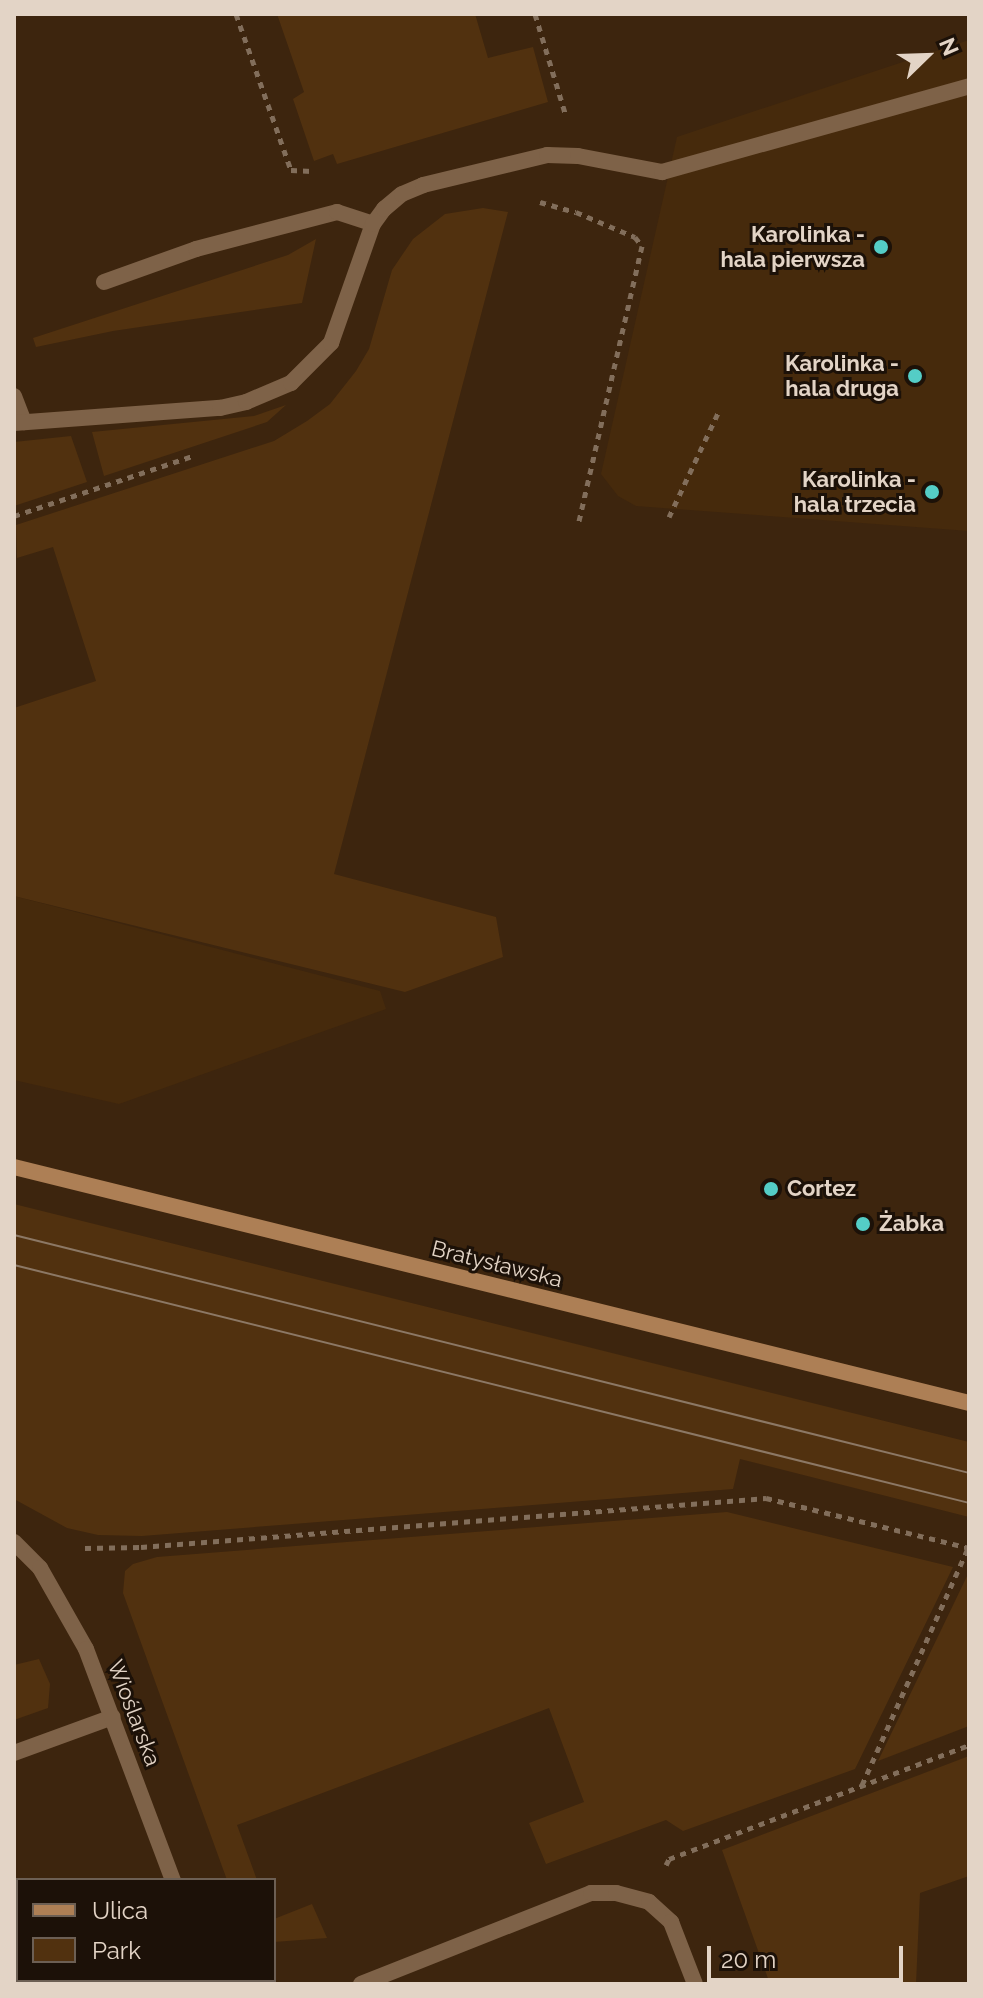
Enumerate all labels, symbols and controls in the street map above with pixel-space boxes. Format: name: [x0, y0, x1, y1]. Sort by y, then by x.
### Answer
north arrow: [887, 16, 967, 96]
text: N: [934, 34, 964, 59]
place label: Karolinka - hala pierwsza: [720, 221, 865, 272]
marker: Karolinka - hala pierwsza: [872, 238, 890, 256]
place label: Karolinka - hala druga: [785, 350, 899, 402]
marker: Karolinka - hala druga: [906, 367, 924, 385]
place label: Karolinka - hala trzecia: [794, 466, 916, 518]
marker: Karolinka - hala trzecia: [923, 483, 941, 501]
place label: Cortez: [787, 1176, 856, 1202]
marker: Cortez: [762, 1180, 780, 1198]
place label: Żabka: [879, 1211, 944, 1237]
marker: Żabka: [854, 1215, 872, 1233]
street label: Bratysławska: [429, 1235, 565, 1293]
street label: Wioślarska: [102, 1656, 166, 1770]
legend: [16, 1878, 276, 1982]
text: Ulica: [92, 1896, 148, 1925]
scale bar: [711, 1930, 907, 1980]
text: Park: [92, 1936, 141, 1965]
text: 20 m: [721, 1945, 776, 1974]

